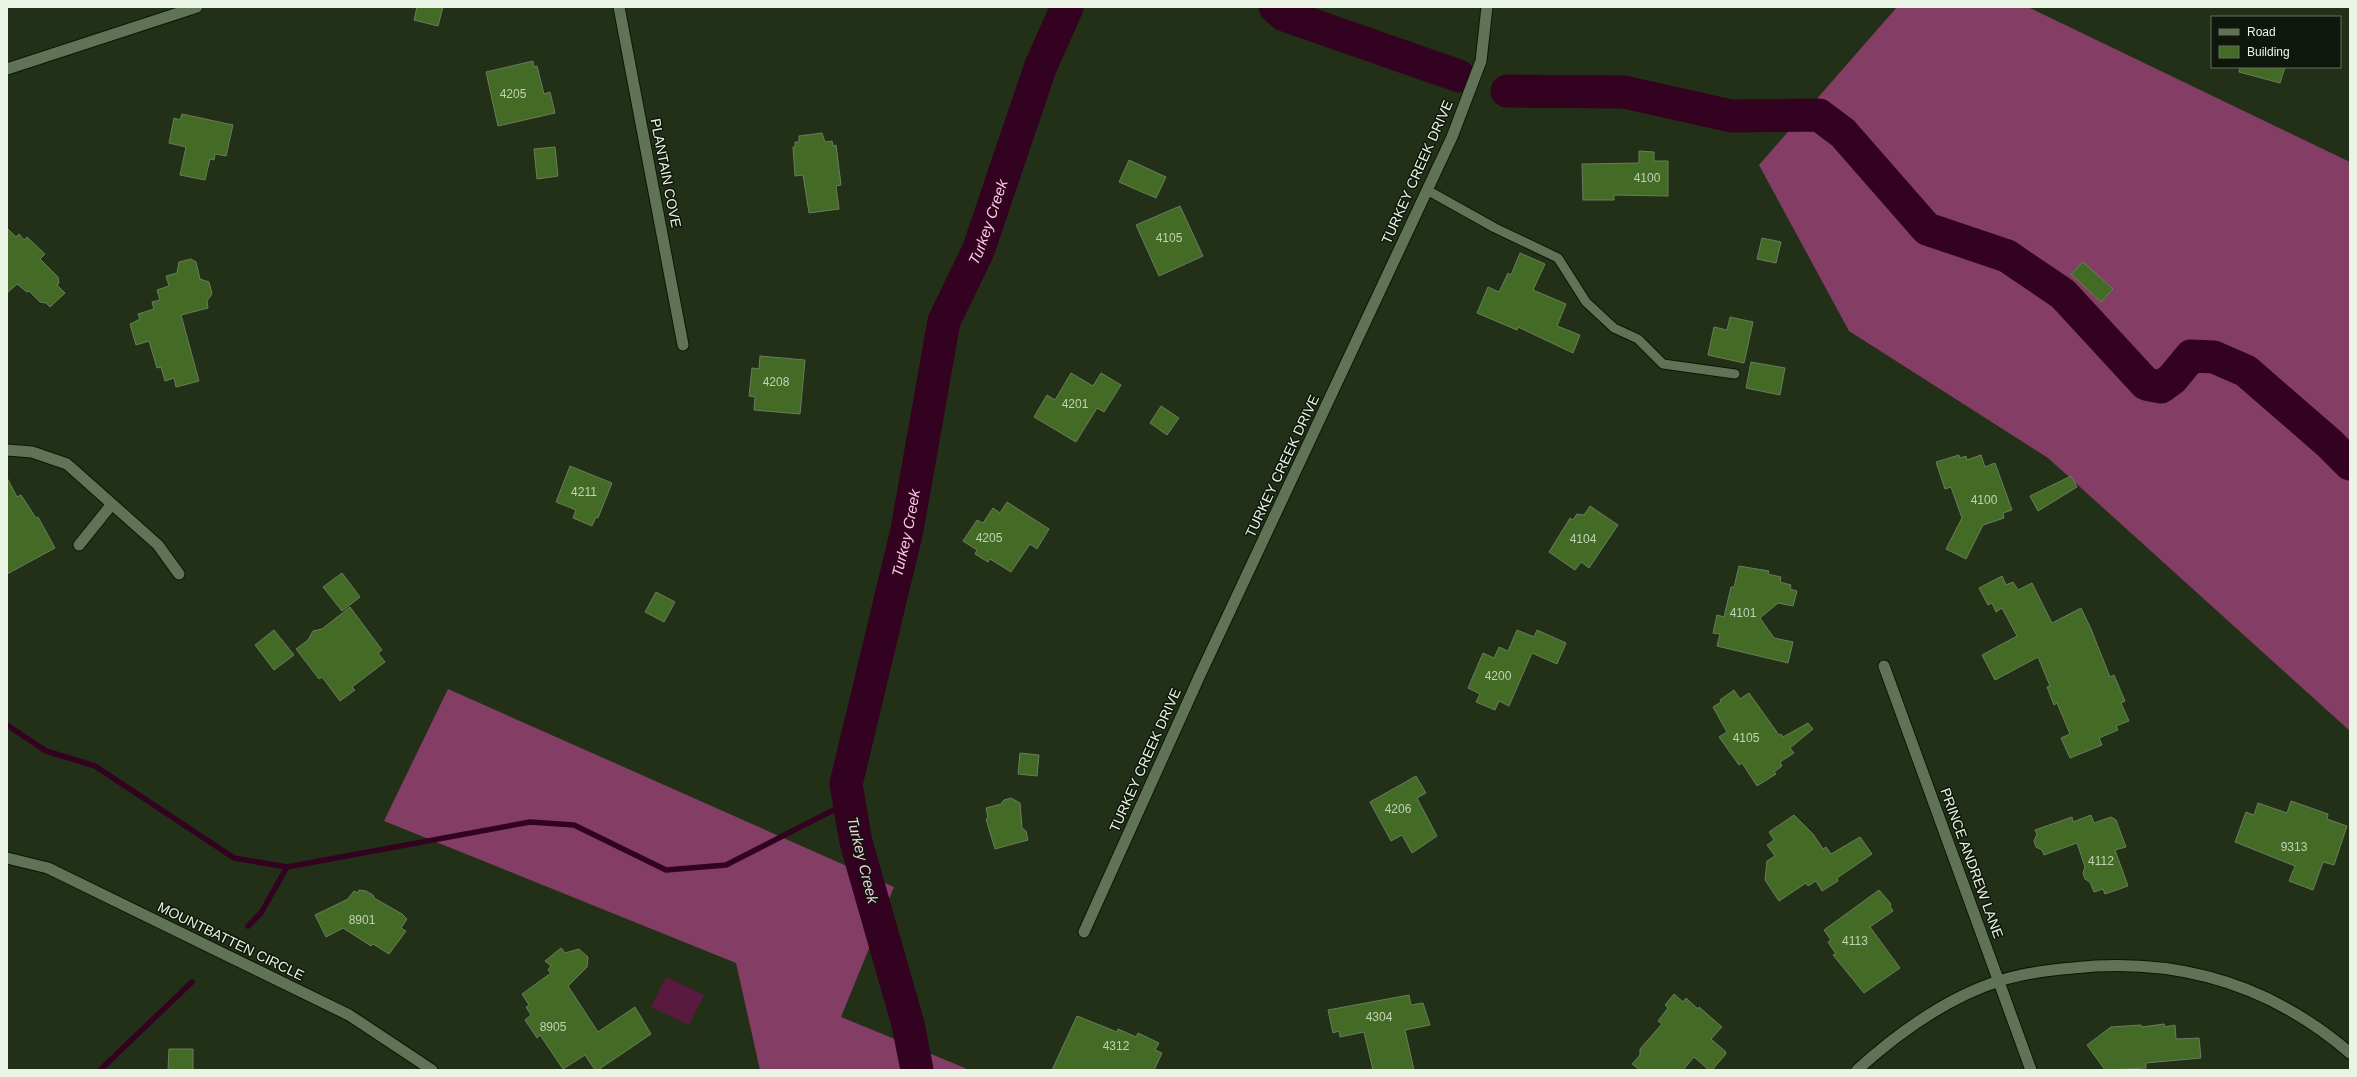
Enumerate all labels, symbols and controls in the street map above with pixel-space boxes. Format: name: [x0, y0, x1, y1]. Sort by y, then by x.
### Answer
legend: [2211, 16, 2341, 68]
text: Road: [2247, 25, 2276, 39]
text: Building: [2247, 45, 2290, 59]
house number: 4205: [500, 87, 527, 101]
street label: TURKEY CREEK DRIVE: [1378, 98, 1456, 246]
street label: PLANTAIN COVE: [648, 117, 684, 229]
house number: 4100: [1634, 171, 1661, 185]
water label: Turkey Creek: [964, 176, 1011, 267]
house number: 4105: [1156, 231, 1183, 245]
house number: 4208: [763, 375, 790, 389]
street label: TURKEY CREEK DRIVE: [1242, 392, 1322, 540]
house number: 4201: [1062, 397, 1089, 411]
house number: 4211: [571, 485, 597, 499]
water label: Turkey Creek: [888, 486, 923, 578]
house number: 4100: [1971, 493, 1998, 507]
house number: 4205: [976, 531, 1003, 545]
house number: 4104: [1570, 532, 1597, 546]
house number: 4101: [1730, 606, 1757, 620]
house number: 4200: [1485, 669, 1512, 683]
street label: TURKEY CREEK DRIVE: [1106, 686, 1184, 834]
house number: 4105: [1733, 731, 1760, 745]
street label: PRINCE ANDREW LANE: [1937, 786, 2007, 940]
house number: 4206: [1385, 802, 1412, 816]
water label: Turkey Creek: [844, 815, 882, 907]
house number: 9313: [2281, 840, 2308, 854]
house number: 4112: [2088, 854, 2114, 868]
street label: MOUNTBATTEN CIRCLE: [155, 899, 307, 983]
house number: 8901: [349, 913, 376, 927]
house number: 4113: [1842, 934, 1868, 948]
house number: 4304: [1366, 1010, 1393, 1024]
house number: 8905: [540, 1020, 567, 1034]
house number: 4312: [1103, 1039, 1130, 1053]

